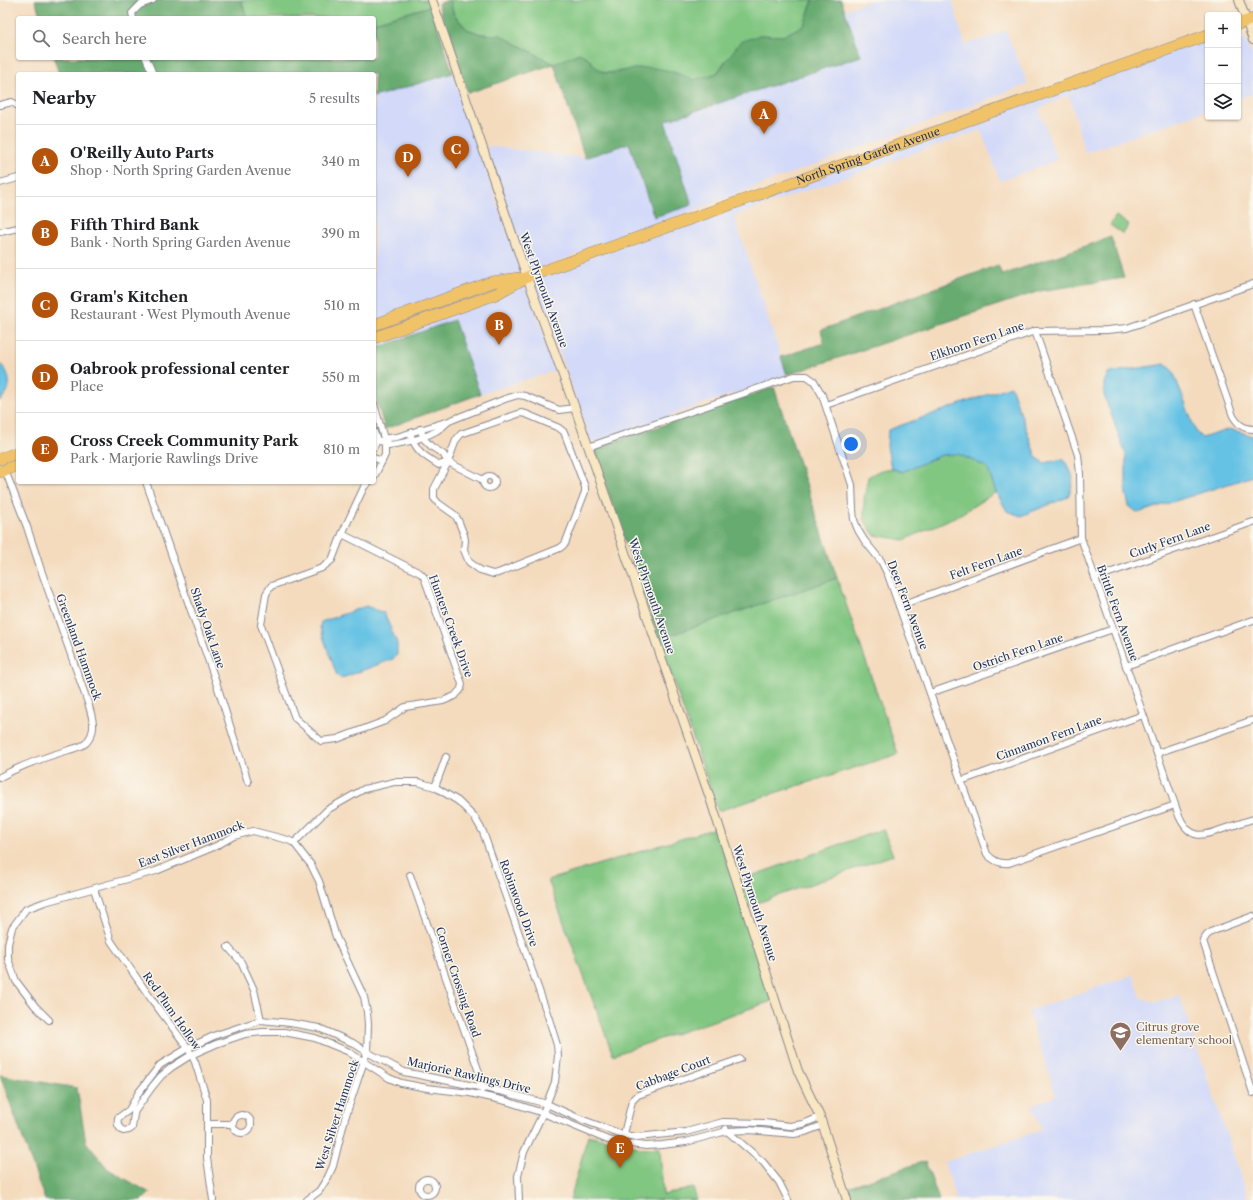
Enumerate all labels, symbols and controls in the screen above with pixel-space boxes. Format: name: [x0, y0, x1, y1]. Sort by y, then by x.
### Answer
map controls: [1205, 12, 1241, 120]
button: +: [1205, 12, 1241, 48]
search box: [16, 16, 376, 60]
icon: search: [30, 27, 52, 49]
text: Search here: [62, 29, 147, 48]
button: −: [1205, 48, 1241, 84]
button: layers: [1205, 84, 1241, 120]
text: Nearby: [32, 88, 96, 108]
text: 5 results: [309, 90, 360, 106]
pin: A: [751, 101, 777, 134]
street label: North Spring Garden Avenue: [794, 124, 942, 188]
pin: C: [443, 136, 469, 169]
text: O'Reilly Auto Parts: [70, 143, 214, 162]
pin: D: [395, 144, 421, 177]
text: A: [40, 153, 50, 169]
text: 340 m: [322, 153, 360, 169]
text: Shop · North Spring Garden Avenue: [70, 162, 291, 178]
text: Fifth Third Bank: [70, 215, 199, 234]
text: B: [40, 225, 50, 241]
text: 390 m: [321, 225, 360, 241]
street label: West Plymouth Avenue: [516, 230, 571, 349]
text: Bank · North Spring Garden Avenue: [70, 234, 291, 250]
text: Gram's Kitchen: [70, 287, 188, 306]
text: C: [40, 297, 50, 313]
text: 510 m: [324, 297, 360, 313]
text: Restaurant · West Plymouth Avenue: [70, 306, 290, 322]
pin: B: [486, 312, 512, 345]
street label: Elkhorn Fern Lane: [928, 318, 1026, 364]
text: Oabrook professional center: [70, 359, 289, 378]
text: D: [39, 369, 51, 385]
text: 550 m: [322, 369, 360, 385]
text: Place: [70, 378, 103, 394]
text: Cross Creek Community Park: [70, 431, 298, 450]
your location: [841, 434, 861, 454]
text: E: [40, 441, 50, 457]
text: 810 m: [323, 441, 360, 457]
text: Park · Marjorie Rawlings Drive: [70, 450, 258, 466]
street label: Curly Fern Lane: [1128, 519, 1212, 561]
street label: West Plymouth Avenue: [625, 535, 678, 656]
street label: Felt Fern Lane: [948, 543, 1024, 583]
street label: Deer Fern Avenue: [885, 558, 931, 652]
street label: Brittle Fern Avenue: [1094, 563, 1142, 663]
street label: Hunters Creek Drive: [426, 573, 476, 679]
street label: Shady Oak Lane: [188, 586, 228, 670]
street label: Greenland Hammock: [53, 592, 105, 703]
street label: Ostrich Fern Lane: [971, 630, 1065, 674]
street label: Cinnamon Fern Lane: [994, 712, 1104, 764]
street label: East Silver Hammock: [136, 817, 246, 871]
street label: West Plymouth Avenue: [729, 842, 780, 963]
street label: Robinwood Drive: [497, 857, 541, 949]
street label: Corner Crossing Road: [433, 925, 484, 1039]
street label: Red Plum Hollow: [140, 969, 205, 1054]
school or university icon: Citrus grove elementary school: [1108, 1020, 1134, 1053]
place label: Citrus grove elementary school: [1136, 1020, 1233, 1047]
street label: Cabbage Court: [634, 1052, 712, 1094]
street label: Marjorie Rawlings Drive: [406, 1054, 532, 1096]
street label: West Silver Hammock: [312, 1057, 362, 1173]
pin: E: [607, 1135, 633, 1168]

